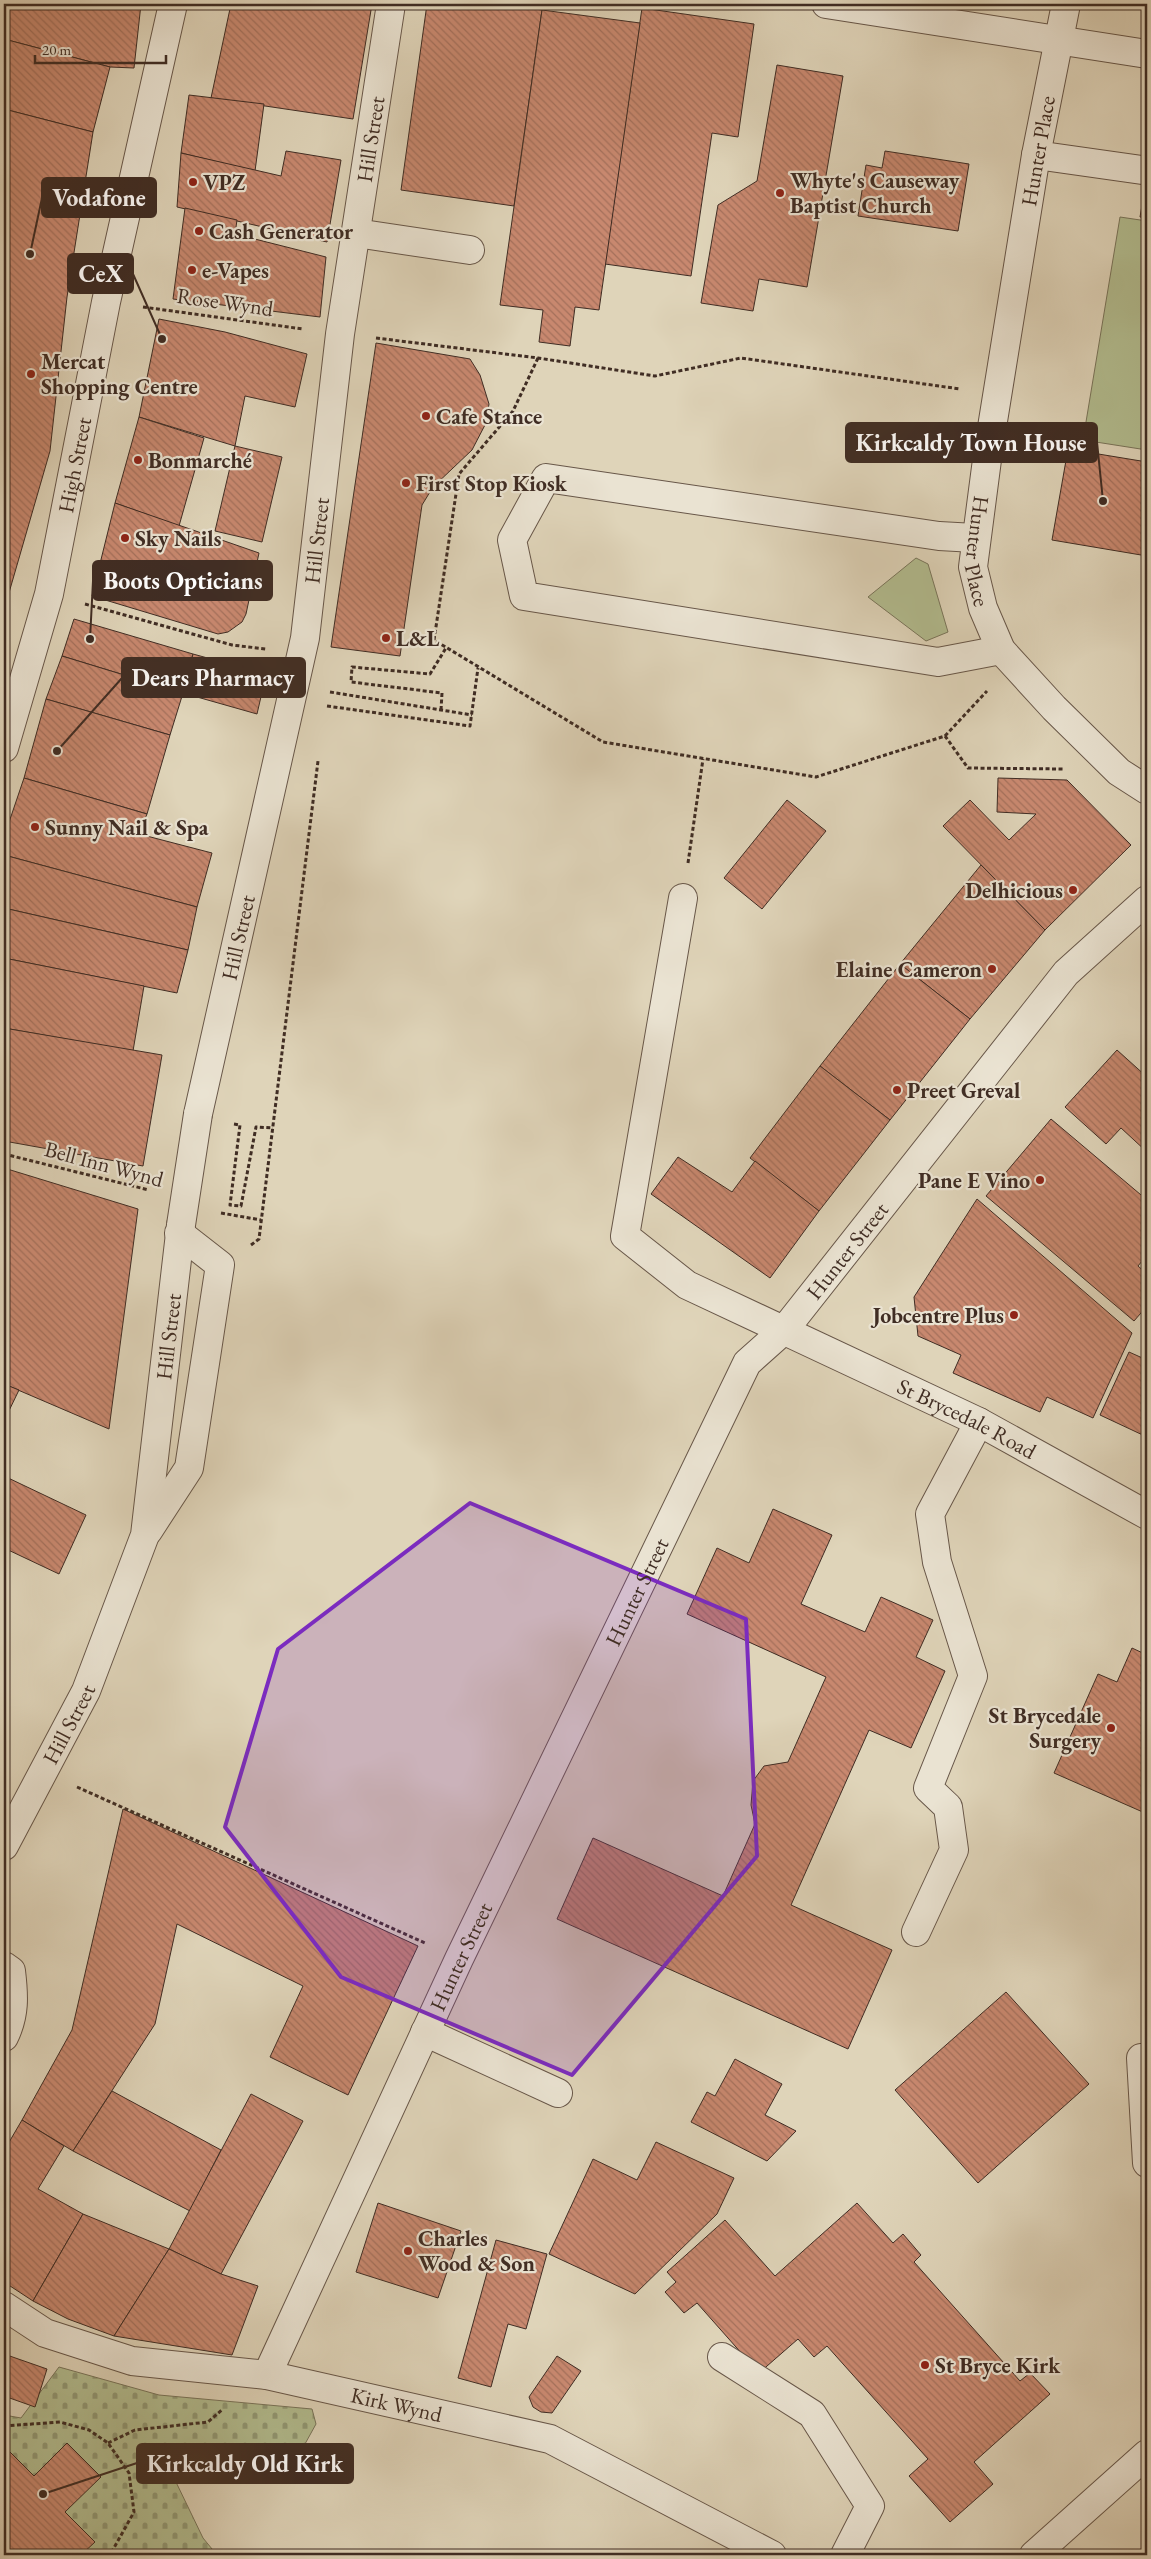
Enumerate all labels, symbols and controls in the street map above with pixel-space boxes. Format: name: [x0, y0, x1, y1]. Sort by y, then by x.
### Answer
scale bar: [35, 32, 166, 64]
text: 20 m: [42, 40, 71, 59]
street label: Hunter Place: [1014, 93, 1062, 208]
street label: Hill Street: [349, 94, 391, 184]
place label: Whyte's Causeway Baptist Church: [790, 166, 960, 220]
place label: VPZ: [203, 168, 245, 197]
marker: VPZ: [187, 176, 199, 188]
callout: Vodafone: [42, 178, 156, 217]
text: Vodafone: [52, 182, 146, 213]
marker: Whyte's Causeway Baptist Church: [774, 187, 786, 199]
place label: Cash Generator: [209, 217, 354, 246]
marker: Cash Generator: [193, 225, 205, 237]
callout: CeX: [68, 254, 133, 293]
place label: e-Vapes: [202, 256, 269, 285]
text: CeX: [78, 258, 124, 289]
marker: e-Vapes: [186, 264, 198, 276]
street label: Rose Wynd: [175, 281, 276, 323]
place label: Mercat Shopping Centre: [41, 347, 198, 401]
marker: Mercat Shopping Centre: [25, 368, 37, 380]
place label: Cafe Stance: [436, 402, 542, 431]
marker: Cafe Stance: [420, 410, 432, 422]
street label: High Street: [51, 414, 98, 515]
callout: Kirkcaldy Town House: [846, 423, 1097, 462]
text: Kirkcaldy Town House: [855, 427, 1087, 459]
place label: Bonmarché: [148, 446, 252, 475]
marker: Bonmarché: [132, 454, 144, 466]
place label: First Stop Kiosk: [416, 469, 568, 498]
marker: First Stop Kiosk: [400, 477, 412, 489]
street label: Hunter Place: [958, 494, 997, 610]
street label: Hill Street: [297, 496, 336, 585]
place label: Sky Nails: [135, 524, 222, 553]
marker: Sky Nails: [119, 532, 131, 544]
callout: Boots Opticians: [93, 561, 272, 600]
text: Boots Opticians: [103, 565, 263, 596]
place label: L&L: [396, 624, 439, 653]
marker: L&L: [380, 632, 392, 644]
callout: Dears Pharmacy: [122, 658, 305, 697]
text: Dears Pharmacy: [132, 662, 295, 694]
place label: Sunny Nail & Spa: [45, 813, 209, 842]
marker: Sunny Nail & Spa: [29, 821, 41, 833]
place label: Delhicious: [965, 876, 1063, 905]
marker: Delhicious: [1067, 884, 1079, 896]
street label: Hill Street: [214, 892, 261, 983]
place label: Elaine Cameron: [836, 955, 983, 984]
marker: Elaine Cameron: [986, 963, 998, 975]
place label: Preet Greval: [907, 1076, 1020, 1105]
marker: Preet Greval: [891, 1084, 903, 1096]
street label: Bell Inn Wynd: [41, 1134, 167, 1194]
place label: Pane E Vino: [918, 1166, 1030, 1195]
marker: Pane E Vino: [1034, 1174, 1046, 1186]
street label: Hunter Street: [799, 1196, 894, 1305]
street label: Hill Street: [149, 1292, 187, 1381]
place label: Jobcentre Plus: [870, 1301, 1004, 1330]
marker: Jobcentre Plus: [1008, 1309, 1020, 1321]
street label: St Brycedale Road: [893, 1371, 1042, 1466]
street label: Hunter Street: [598, 1533, 675, 1651]
street label: Hill Street: [35, 1680, 102, 1769]
place label: St Brycedale Surgery: [989, 1701, 1101, 1755]
marker: St Brycedale Surgery: [1105, 1722, 1117, 1734]
street label: Hunter Street: [423, 1898, 499, 2016]
place label: Charles Wood & Son: [418, 2224, 535, 2278]
marker: Charles Wood & Son: [402, 2245, 414, 2257]
place label: St Bryce Kirk: [935, 2351, 1061, 2380]
marker: St Bryce Kirk: [919, 2359, 931, 2371]
street label: Kirk Wynd: [348, 2380, 446, 2429]
callout: Kirkcaldy Old Kirk: [137, 2444, 353, 2483]
text: Kirkcaldy Old Kirk: [147, 2448, 344, 2480]

